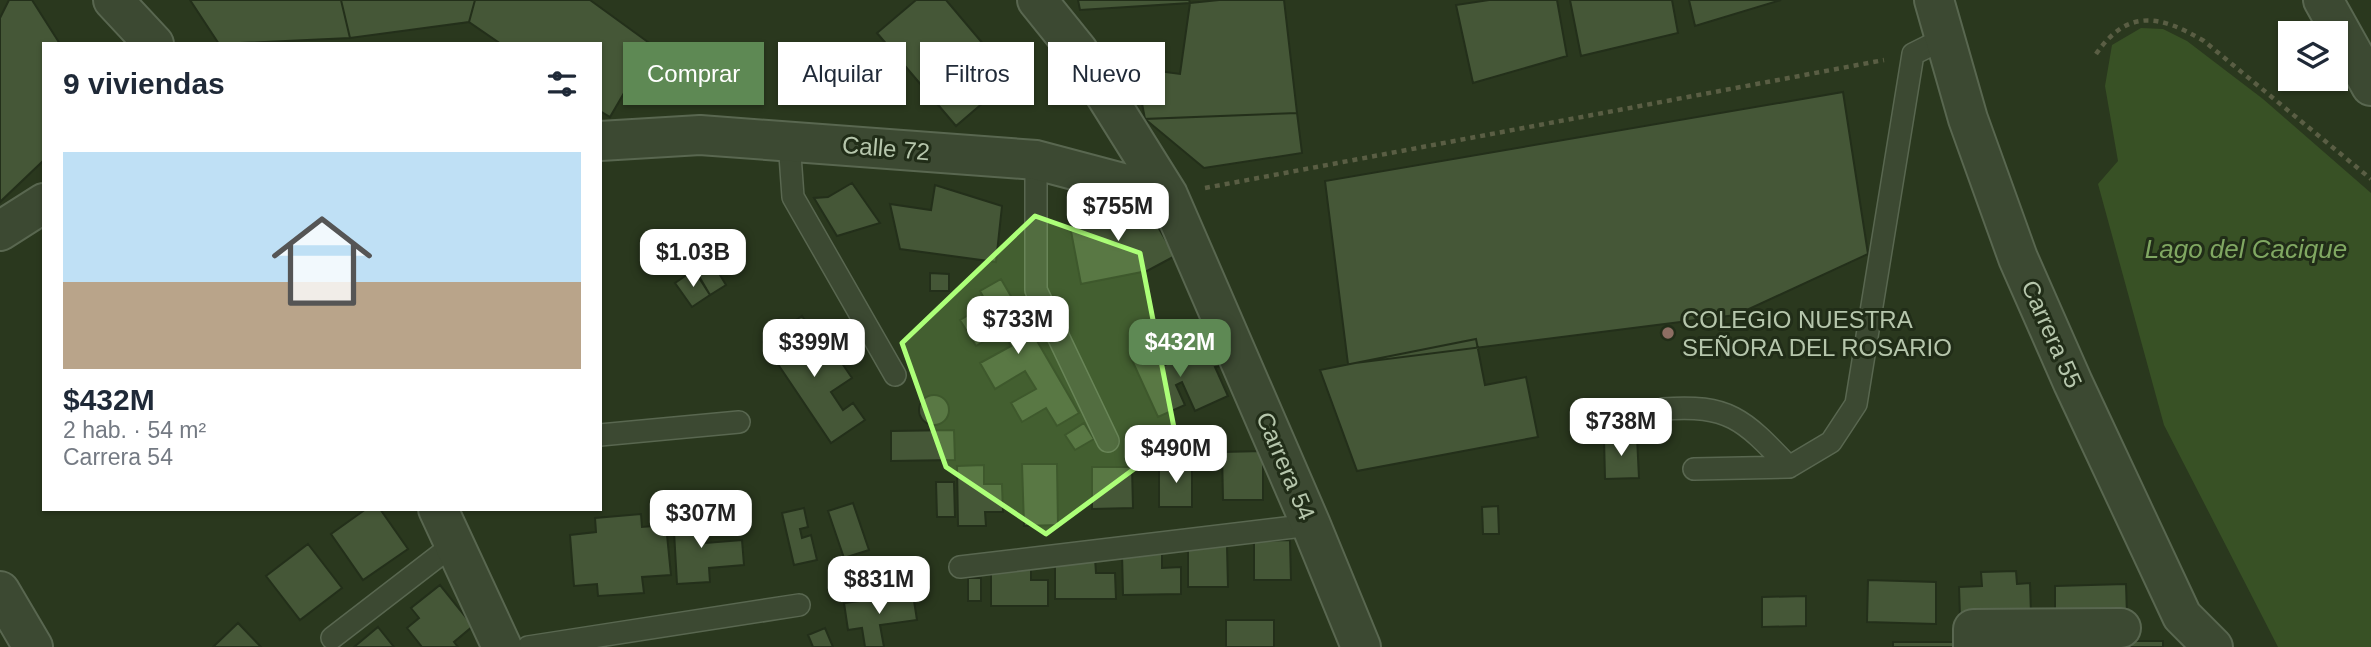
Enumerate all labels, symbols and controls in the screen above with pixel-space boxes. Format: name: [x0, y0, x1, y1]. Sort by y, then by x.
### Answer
map controls: [2278, 21, 2348, 91]
button: layers: [2278, 21, 2348, 91]
chip: Comprar: [623, 42, 764, 105]
chip: Alquilar: [778, 42, 906, 105]
chip: Filtros: [920, 42, 1034, 105]
chip: Nuevo: [1048, 42, 1165, 105]
icon: filters: [543, 65, 581, 103]
text: 9 viviendas: [63, 67, 225, 100]
street label: Calle 72: [841, 131, 931, 165]
pin: $755M: [1069, 184, 1167, 243]
text: $755M: [1083, 193, 1153, 219]
icon: home: [259, 198, 385, 324]
pin: $1.03B: [636, 230, 750, 289]
water label: Lago del Cacique: [2145, 234, 2347, 264]
text: $1.03B: [656, 239, 730, 265]
street label: Carrera 55: [2016, 276, 2088, 392]
pin: $733M: [969, 296, 1067, 356]
text: $733M: [983, 306, 1053, 332]
place label: COLEGIO NUESTRA SEÑORA DEL ROSARIO: [1682, 306, 1952, 361]
pin: $399M: [765, 320, 863, 379]
pin: $432M: [1131, 320, 1229, 379]
marker: COLEGIO NUESTRA SEÑORA DEL ROSARIO: [1660, 325, 1676, 341]
text: $399M: [779, 329, 849, 355]
text: $432M: [1145, 329, 1215, 355]
text: $432M: [63, 383, 155, 416]
pin: $738M: [1572, 398, 1670, 458]
street label: Carrera 54: [1251, 408, 1321, 524]
text: $738M: [1586, 408, 1656, 434]
text: 2 hab. · 54 m²: [63, 417, 206, 443]
pin: $490M: [1127, 426, 1225, 485]
text: $490M: [1141, 435, 1211, 461]
text: Carrera 54: [63, 444, 173, 470]
pin: $307M: [652, 490, 750, 550]
text: $307M: [666, 500, 736, 526]
pin: $831M: [830, 556, 928, 616]
text: $831M: [844, 566, 914, 592]

